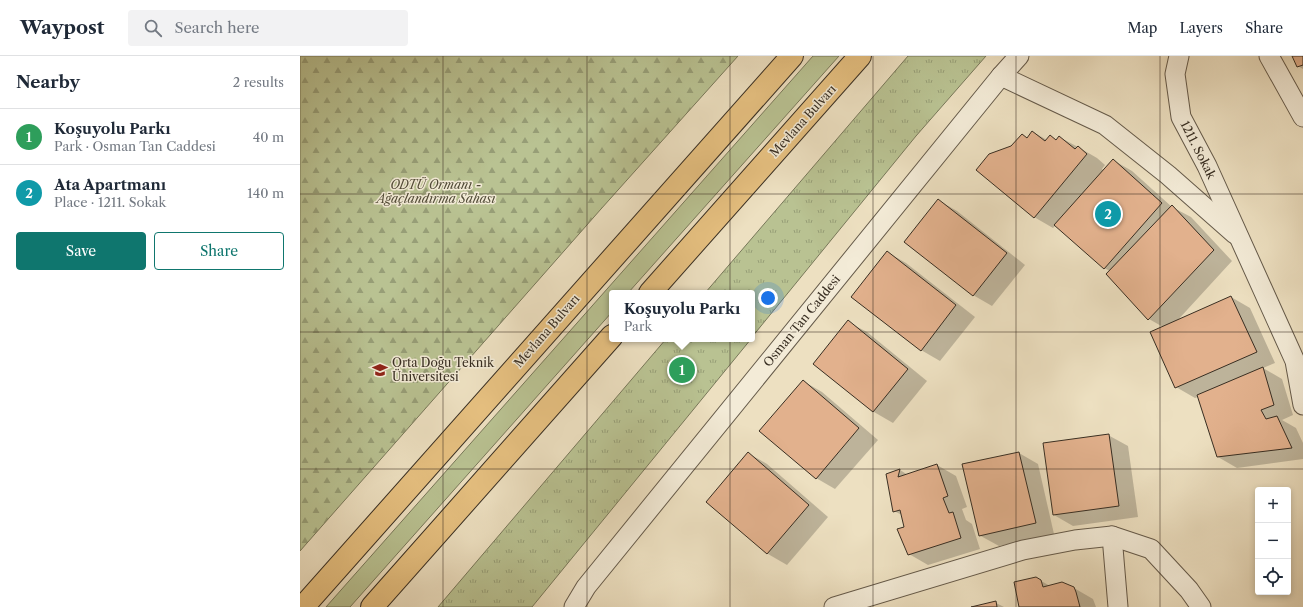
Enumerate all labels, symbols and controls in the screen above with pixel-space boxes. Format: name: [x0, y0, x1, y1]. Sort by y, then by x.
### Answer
search box: [128, 10, 408, 46]
text: Waypost: [20, 16, 104, 39]
icon: search: [142, 17, 164, 39]
text: Search here: [174, 18, 259, 37]
text: Map: [1127, 19, 1157, 37]
text: Layers: [1179, 19, 1223, 37]
text: Share: [1245, 19, 1283, 37]
text: Nearby: [16, 72, 80, 92]
text: 2 results: [233, 74, 284, 90]
street label: Mevlana Bulvarı: [766, 81, 839, 160]
street label: 1211. Sokak: [1177, 118, 1220, 182]
text: Koşuyolu Parkı: [54, 119, 171, 138]
text: 1: [26, 129, 32, 145]
text: 40 m: [253, 129, 284, 145]
text: Park · Osman Tan Caddesi: [54, 138, 216, 154]
text: Ata Apartmanı: [54, 175, 166, 194]
park label: ODTÜ Ormanı - Ağaçlandırma Sahası: [374, 176, 496, 206]
text: 2: [25, 185, 33, 201]
text: 140 m: [247, 185, 284, 201]
text: Place · 1211. Sokak: [54, 194, 166, 210]
pin: 2: [1095, 199, 1121, 229]
button: Save: [16, 232, 146, 270]
button: Share: [154, 232, 284, 270]
street label: Osman Tan Caddesi: [760, 271, 843, 370]
your location: [758, 288, 778, 308]
popup: [609, 290, 755, 342]
street label: Mevlana Bulvarı: [511, 291, 583, 370]
text: Koşuyolu Parkı: [624, 299, 740, 318]
text: Park: [624, 318, 652, 334]
place label: Orta Doğu Teknik Üniversitesi: [392, 355, 495, 384]
pin: 1: [669, 355, 695, 385]
school or university icon: Orta Doğu Teknik Üniversitesi: [371, 361, 389, 379]
map controls: [1255, 487, 1291, 595]
button: +: [1255, 487, 1291, 523]
button: −: [1255, 523, 1291, 559]
button: locate: [1255, 559, 1291, 595]

